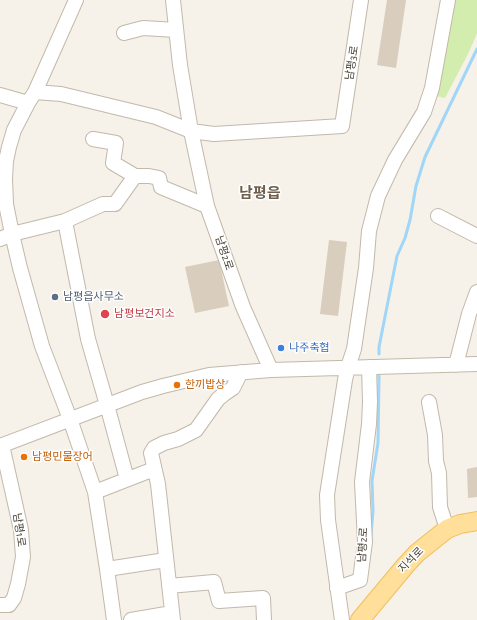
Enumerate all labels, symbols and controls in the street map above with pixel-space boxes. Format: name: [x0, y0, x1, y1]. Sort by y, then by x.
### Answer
street label: 남평3로: [343, 45, 361, 81]
district label: 남평읍: [239, 184, 281, 202]
street label: 남평2로: [212, 234, 236, 272]
place label: 남평읍사무소: [63, 290, 124, 304]
marker: 남평읍사무소: [50, 292, 60, 302]
place label: 남평보건지소: [114, 307, 175, 321]
marker: 남평보건지소: [99, 308, 111, 320]
place label: 나주축협: [289, 341, 329, 355]
marker: 나주축협: [276, 343, 286, 353]
place label: 한끼밥상: [185, 378, 225, 392]
marker: 한끼밥상: [172, 380, 182, 390]
place label: 남평민물장어: [32, 450, 93, 464]
marker: 남평민물장어: [19, 452, 29, 462]
street label: 남평1로: [10, 512, 28, 548]
street label: 남평2로: [355, 527, 371, 563]
street label: 지석로: [396, 544, 426, 576]

